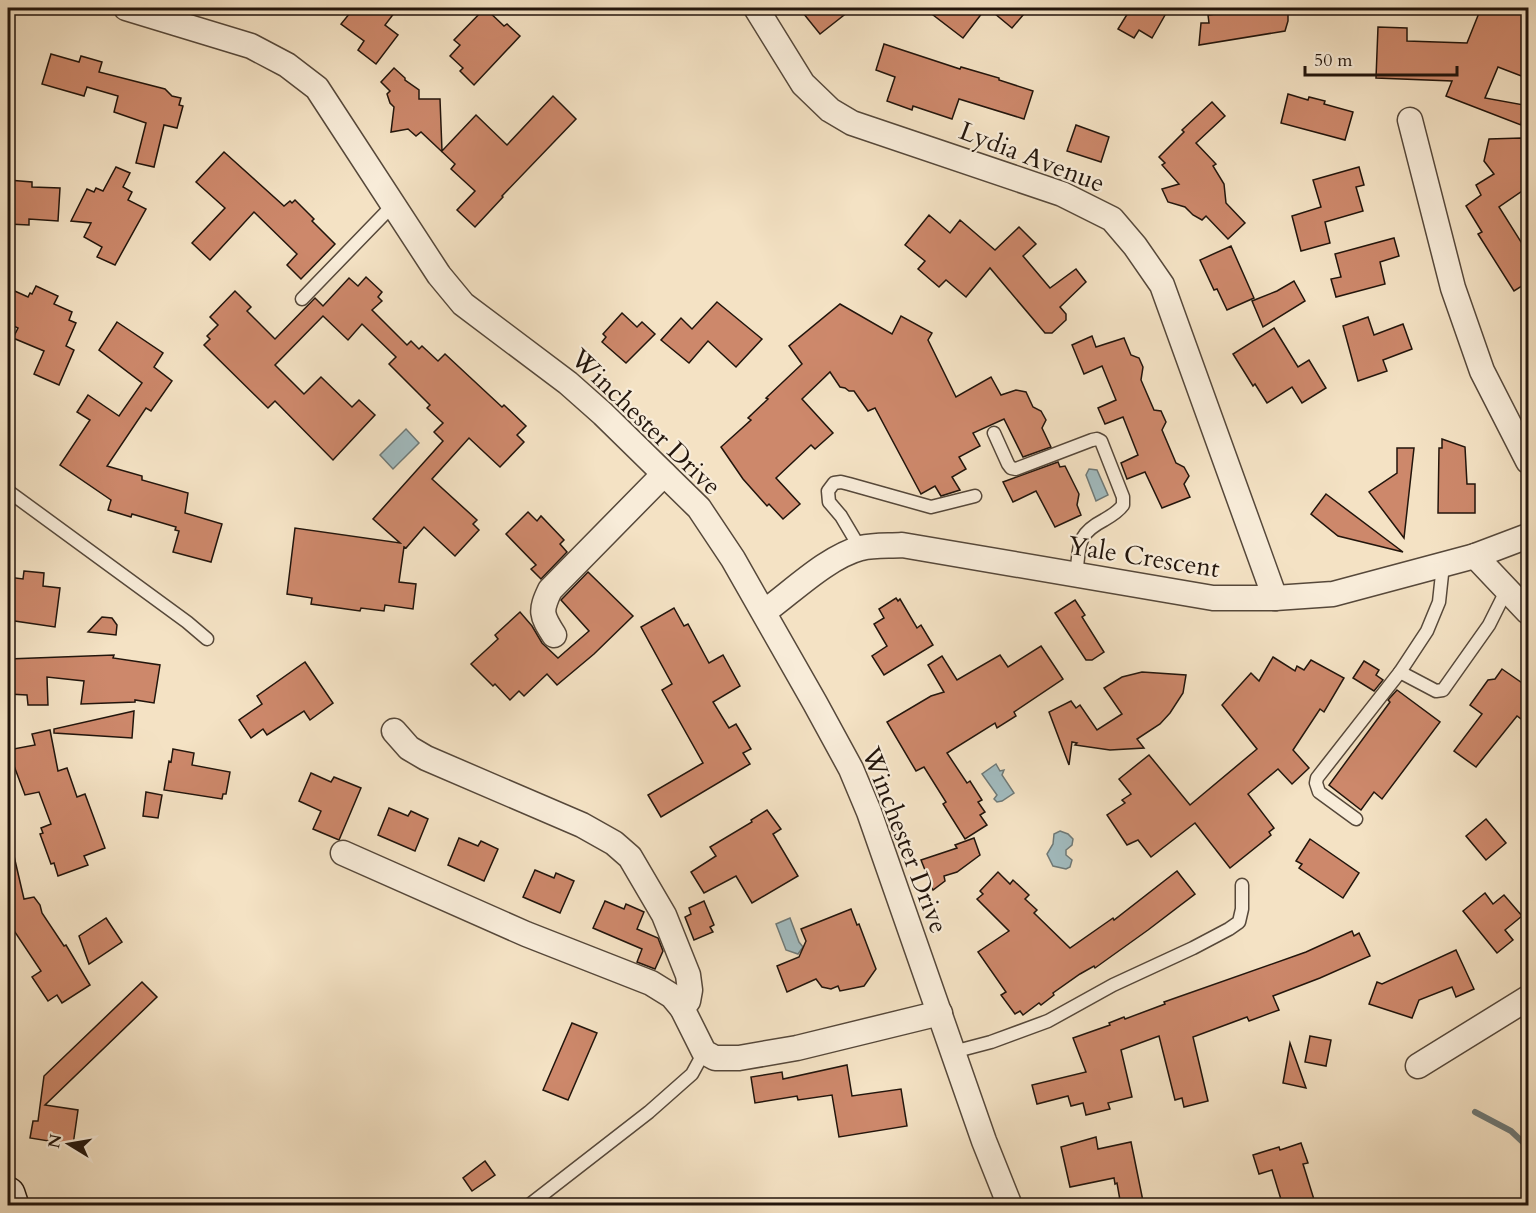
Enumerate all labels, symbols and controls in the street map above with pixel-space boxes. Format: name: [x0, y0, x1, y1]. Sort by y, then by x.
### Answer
scale bar: [1305, 39, 1456, 77]
text: 50 m: [1314, 48, 1353, 73]
street label: Lydia Avenue: [954, 113, 1110, 201]
street label: Winchester Drive: [562, 340, 729, 503]
street label: Yale Crescent: [1066, 528, 1222, 586]
street label: Winchester Drive: [853, 741, 957, 938]
north arrow: [39, 1114, 99, 1174]
text: N: [43, 1132, 67, 1150]

